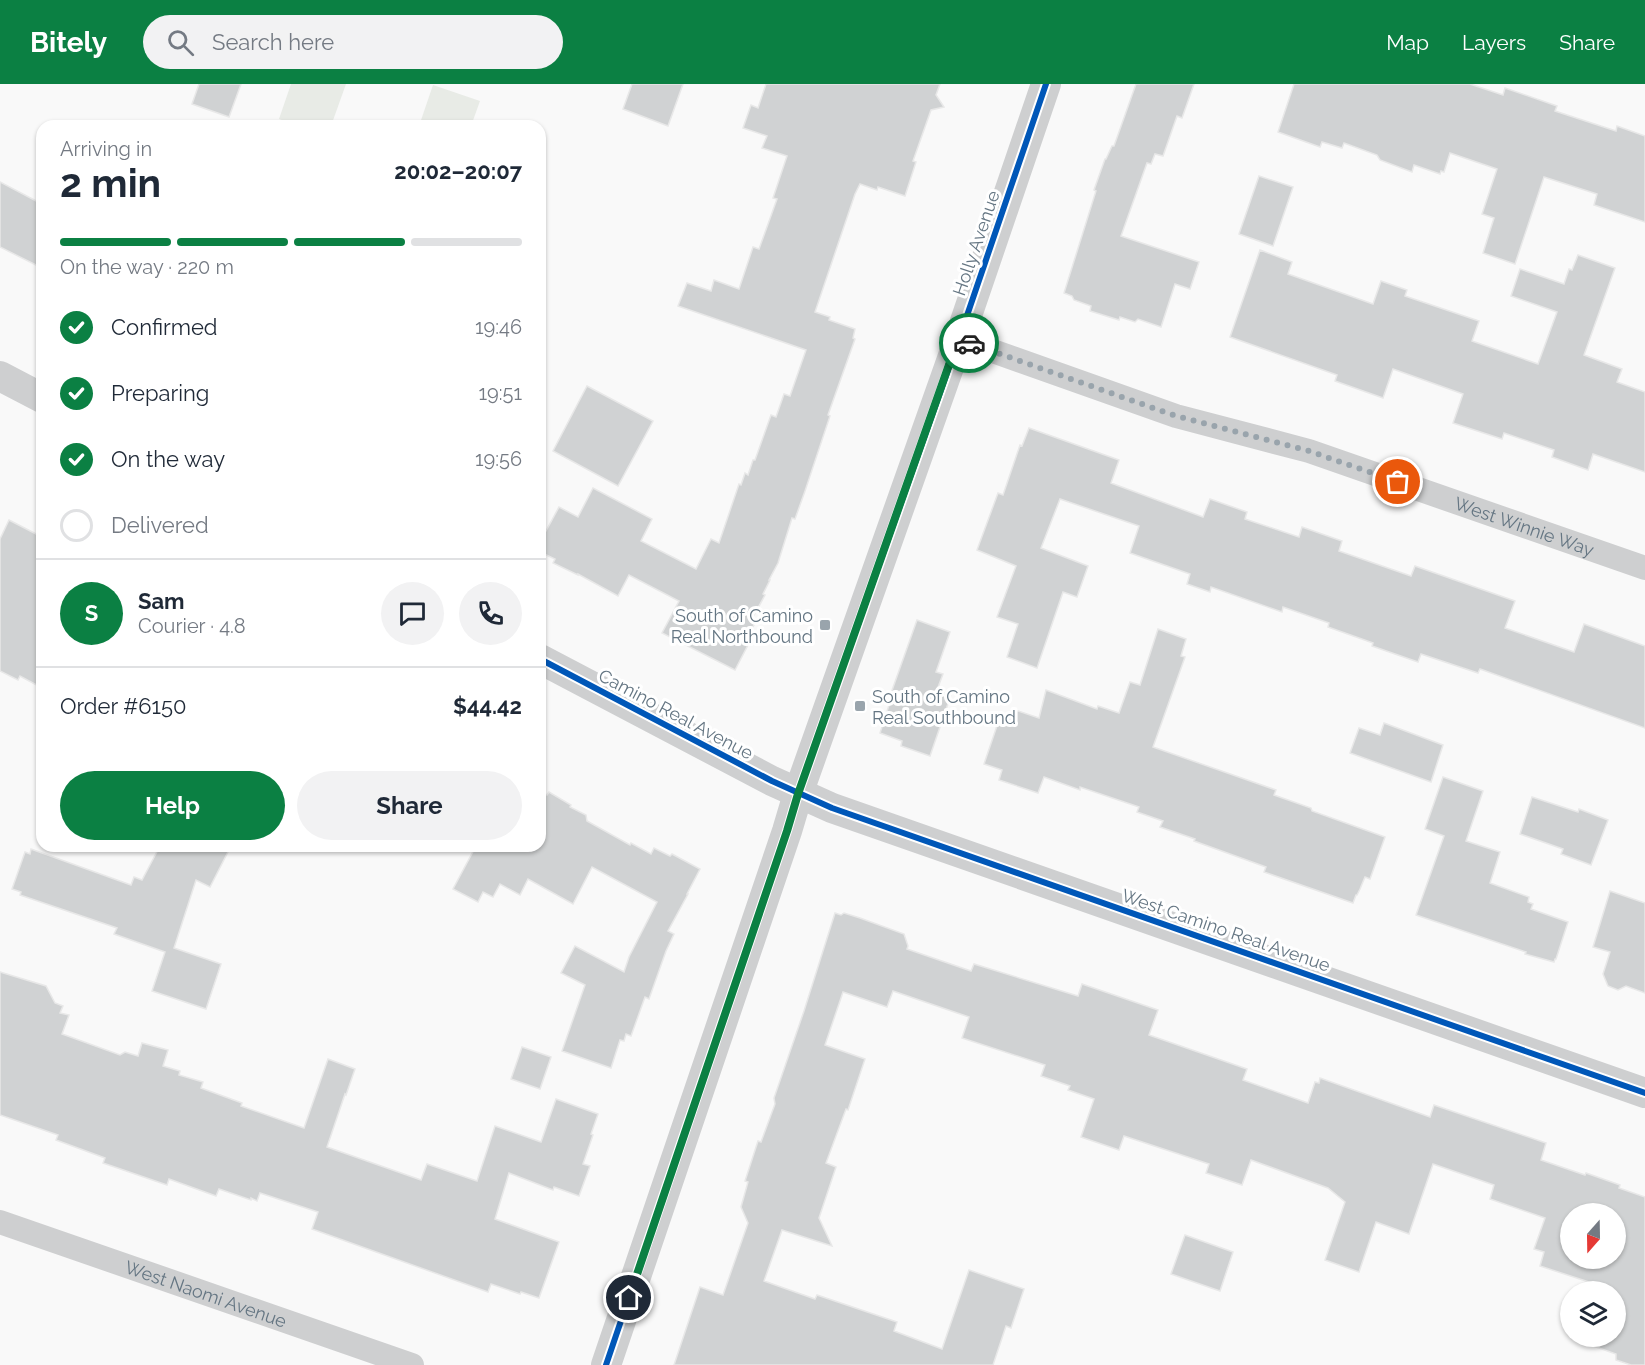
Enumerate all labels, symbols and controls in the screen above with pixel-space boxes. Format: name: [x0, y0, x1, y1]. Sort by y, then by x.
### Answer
search box: [143, 15, 563, 69]
text: Bitely: [30, 26, 107, 59]
icon: search: [164, 26, 197, 59]
text: Search here: [212, 29, 334, 55]
text: Map: [1386, 30, 1429, 55]
text: Layers: [1462, 30, 1526, 55]
text: Share: [1559, 30, 1615, 55]
text: Arriving in: [60, 137, 152, 161]
text: 20:02–20:07: [394, 158, 522, 184]
text: 2 min: [60, 160, 161, 206]
street label: Holly Avenue: [948, 187, 1004, 298]
text: On the way · 220 m: [60, 255, 234, 279]
icon: check: [60, 311, 93, 344]
courier: [939, 313, 999, 373]
text: Confirmed: [111, 314, 218, 340]
text: 19:46: [475, 315, 522, 339]
icon: car: [953, 327, 986, 360]
icon: check: [60, 377, 93, 410]
text: Preparing: [111, 380, 209, 406]
text: 19:51: [479, 381, 522, 405]
icon: check: [60, 443, 93, 476]
text: On the way: [111, 446, 225, 472]
text: 19:56: [475, 447, 522, 471]
pin: [1372, 456, 1423, 507]
icon: bag: [1381, 465, 1414, 498]
street label: West Winnie Way: [1452, 492, 1597, 560]
text: Delivered: [111, 512, 209, 538]
button: chat: [381, 582, 444, 645]
button: phone: [459, 582, 522, 645]
text: Sam: [138, 588, 185, 614]
text: S: [85, 600, 98, 626]
place label: South of Camino Real Northbound: [671, 605, 813, 647]
text: Courier · 4.8: [138, 614, 246, 638]
marker: South of Camino Real Northbound: [818, 618, 832, 632]
street label: Camino Real Avenue: [595, 664, 757, 764]
place label: South of Camino Real Southbound: [872, 686, 1016, 728]
text: Order #6150: [60, 693, 186, 719]
text: $44.42: [453, 693, 522, 719]
marker: South of Camino Real Southbound: [853, 699, 867, 713]
button: Help: [60, 771, 285, 840]
button: Share: [297, 771, 522, 840]
street label: West Camino Real Avenue: [1119, 884, 1334, 976]
north arrow: [1560, 1203, 1626, 1269]
map controls: [1560, 1203, 1626, 1347]
street label: West Naomi Avenue: [122, 1256, 290, 1331]
pin: [603, 1272, 654, 1323]
icon: home: [612, 1281, 645, 1314]
button: layers: [1560, 1281, 1626, 1347]

